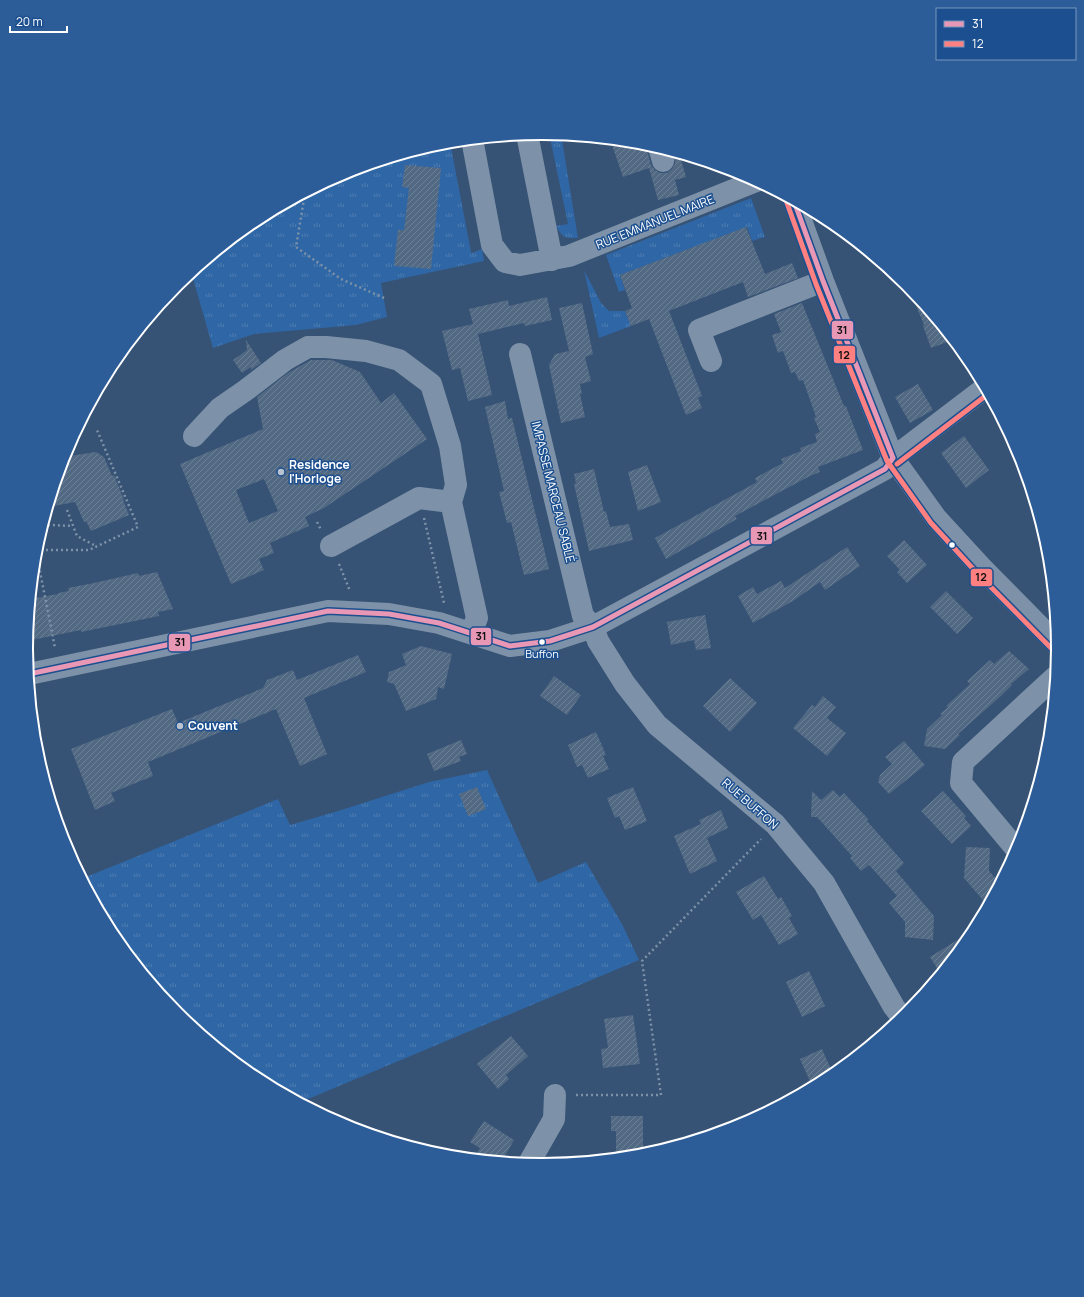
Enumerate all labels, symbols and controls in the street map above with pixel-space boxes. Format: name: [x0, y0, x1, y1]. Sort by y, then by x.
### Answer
scale bar: [10, 8, 67, 34]
legend: [936, 8, 1076, 60]
text: 20 m: [16, 13, 43, 30]
text: 31: [972, 15, 983, 32]
text: 12: [972, 35, 984, 52]
street label: RUE EMMANUEL MAIRE: [593, 190, 717, 253]
line badge: 31: [831, 320, 854, 340]
text: 31: [836, 322, 848, 337]
line badge: 12: [833, 345, 856, 364]
text: 12: [838, 347, 850, 362]
street label: IMPASSE MARCEAU SABLÉ: [528, 419, 579, 565]
place label: Residence l'Horloge: [289, 456, 350, 487]
marker: Residence l'Horloge: [276, 467, 286, 477]
line badge: 31: [750, 526, 773, 545]
text: 31: [756, 528, 768, 543]
unlabelled marker: [947, 540, 957, 550]
line badge: 12: [970, 568, 993, 587]
text: 12: [975, 569, 987, 584]
line badge: 31: [470, 627, 492, 646]
text: 31: [475, 628, 487, 643]
line badge: 31: [168, 633, 191, 652]
text: 31: [174, 634, 186, 649]
marker: Buffon: [537, 637, 547, 647]
place label: Buffon: [525, 646, 559, 661]
place label: Couvent: [188, 717, 238, 734]
marker: Couvent: [175, 721, 185, 731]
street label: RUE BUFFON: [718, 774, 782, 833]

